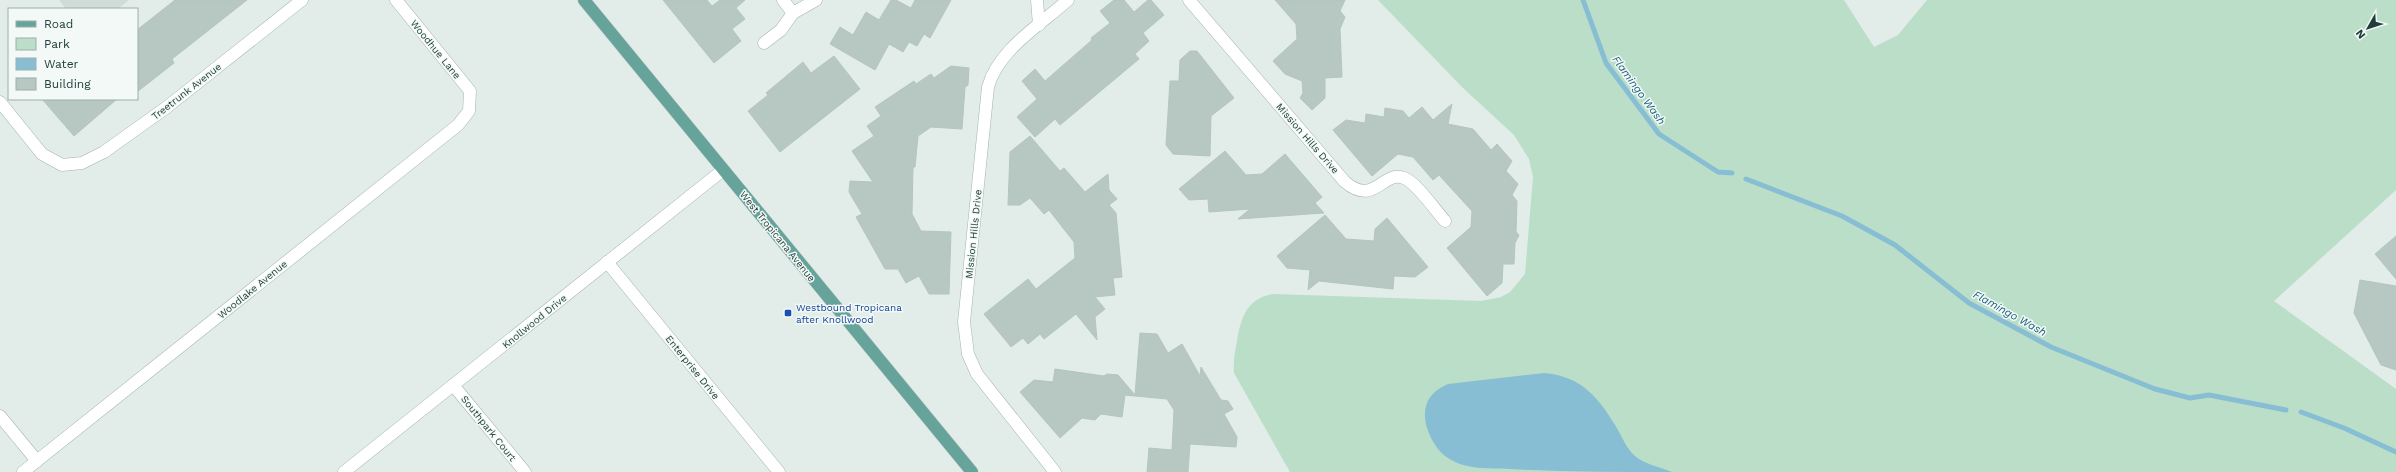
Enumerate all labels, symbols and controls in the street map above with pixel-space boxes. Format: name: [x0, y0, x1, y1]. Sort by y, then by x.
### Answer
legend: [8, 8, 138, 100]
north arrow: [2348, 8, 2388, 48]
text: Road: [44, 17, 73, 31]
street label: Woodhue Lane: [408, 18, 463, 81]
text: N: [2353, 27, 2368, 41]
text: Park: [44, 37, 70, 51]
water label: Flamingo Wash: [1609, 53, 1668, 127]
text: Water: [44, 57, 79, 71]
street label: Treetrunk Avenue: [149, 61, 223, 122]
text: Building: [44, 77, 91, 91]
street label: Mission Hills Drive: [1274, 101, 1341, 176]
street label: West Tropicana Avenue: [738, 189, 818, 284]
street label: Mission Hills Drive: [963, 189, 984, 279]
street label: Woodlake Avenue: [215, 258, 289, 321]
water label: Flamingo Wash: [1971, 288, 2049, 339]
street label: Knollwood Drive: [500, 292, 569, 351]
place label: Westbound Tropicana after Knollwood: [796, 302, 902, 325]
marker: Westbound Tropicana after Knollwood: [783, 308, 793, 318]
street label: Enterprise Drive: [664, 333, 722, 402]
street label: Southpark Court: [459, 393, 519, 464]

